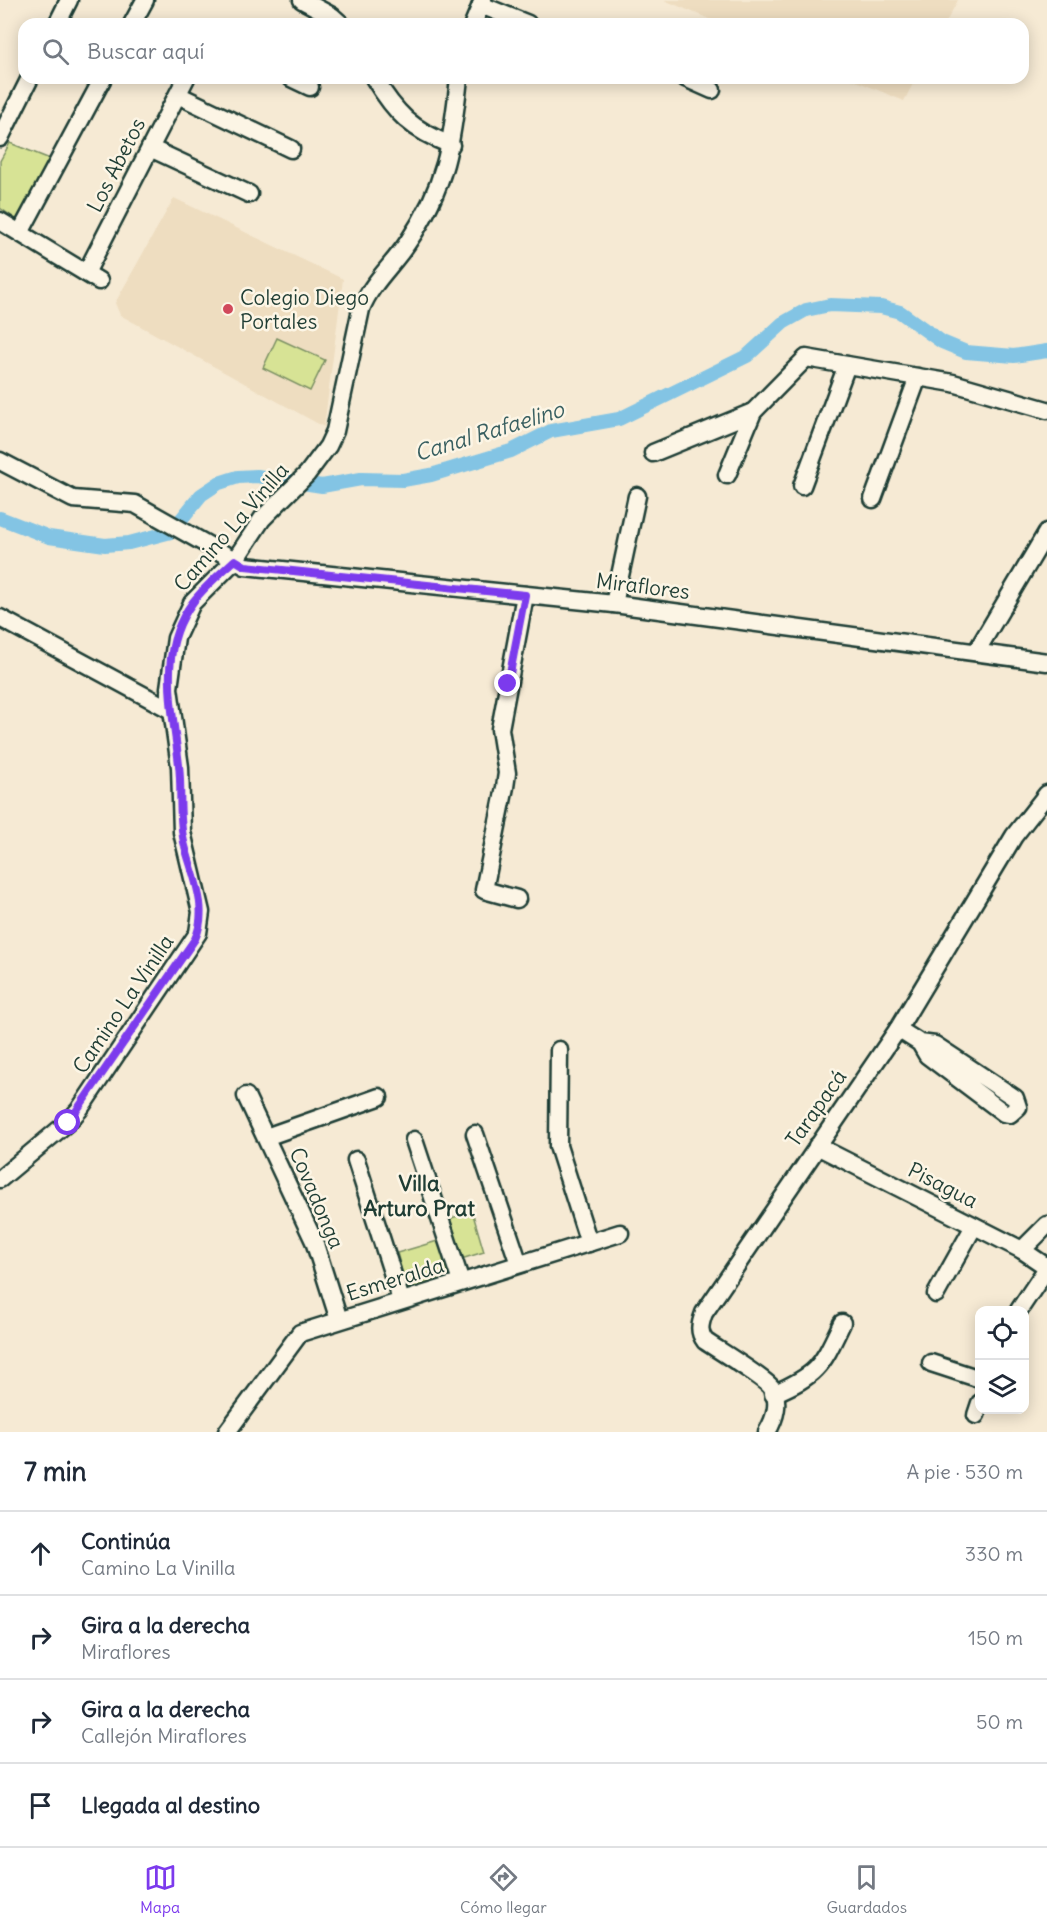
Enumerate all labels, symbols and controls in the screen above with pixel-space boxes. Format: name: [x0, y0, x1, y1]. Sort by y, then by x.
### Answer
search box: [18, 18, 1029, 84]
icon: search: [39, 35, 72, 68]
text: Buscar aquí: [87, 37, 204, 65]
street label: Los Abetos: [81, 113, 151, 217]
place label: Colegio Diego Portales: [240, 284, 369, 335]
marker: Colegio Diego Portales: [221, 302, 235, 316]
water label: Canal Rafaelino: [411, 394, 569, 467]
street label: Camino La Vinilla: [168, 457, 294, 597]
street label: Miraflores: [595, 567, 691, 605]
route end: [494, 670, 520, 696]
street label: Camino La Vinilla: [66, 929, 180, 1079]
street label: Tarapacá: [780, 1064, 852, 1152]
route start: [54, 1109, 80, 1135]
street label: Covadonga: [284, 1143, 350, 1253]
street label: Pisagua: [904, 1156, 982, 1214]
district label: Villa Arturo Prat: [363, 1169, 475, 1222]
street label: Esmeralda: [343, 1251, 447, 1307]
map controls: [975, 1306, 1029, 1414]
button: locate: [975, 1306, 1029, 1360]
button: layers: [975, 1360, 1029, 1414]
text: 7 min: [24, 1455, 87, 1488]
text: A pie · 530 m: [906, 1459, 1023, 1484]
text: Continúa: [81, 1527, 170, 1555]
icon: ahead: [24, 1537, 57, 1570]
text: 330 m: [965, 1541, 1023, 1566]
text: Camino La Vinilla: [81, 1555, 235, 1580]
text: Gira a la derecha: [81, 1611, 250, 1639]
icon: right: [24, 1621, 57, 1654]
text: 150 m: [968, 1625, 1023, 1650]
text: Miraflores: [81, 1639, 171, 1664]
text: Gira a la derecha: [81, 1695, 250, 1723]
icon: right: [24, 1705, 57, 1738]
text: 50 m: [976, 1709, 1023, 1734]
text: Callejón Miraflores: [81, 1723, 247, 1748]
icon: arrive: [24, 1789, 57, 1822]
text: Llegada al destino: [81, 1791, 260, 1819]
tab: Mapa: [140, 1861, 180, 1917]
tab: Cómo llegar: [460, 1861, 547, 1917]
tab: Guardados: [827, 1861, 907, 1917]

